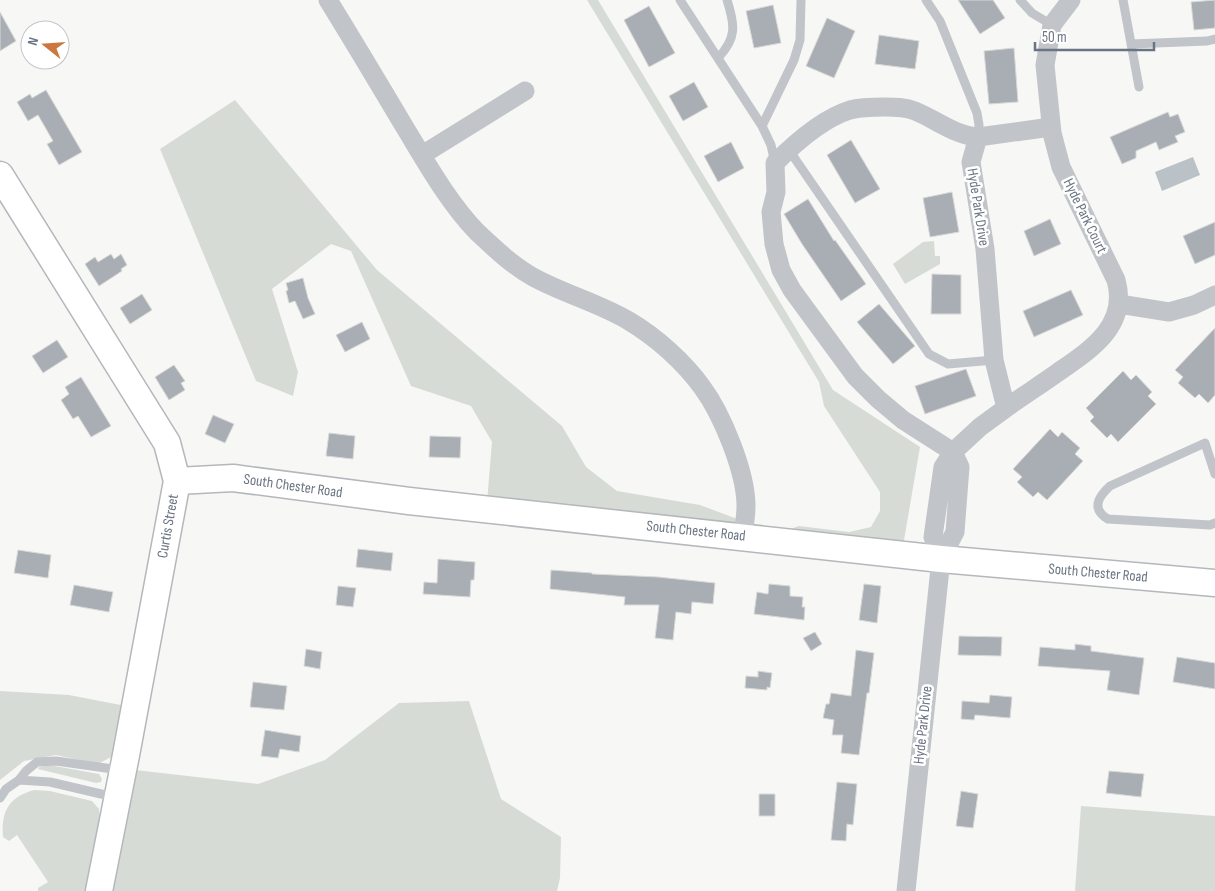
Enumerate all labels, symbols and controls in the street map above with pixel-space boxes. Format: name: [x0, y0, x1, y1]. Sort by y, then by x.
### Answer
north arrow: [20, 20, 70, 70]
scale bar: [1035, 20, 1154, 52]
text: 50 m: [1042, 28, 1067, 47]
text: N: [24, 35, 42, 47]
street label: Hyde Park Drive: [962, 167, 994, 247]
street label: Hyde Park Court: [1059, 175, 1111, 257]
street label: South Chester Road: [242, 470, 344, 502]
street label: Curtis Street: [153, 492, 183, 560]
street label: South Chester Road: [645, 516, 747, 546]
street label: South Chester Road: [1048, 559, 1148, 587]
street label: Hyde Park Drive: [909, 685, 937, 765]

